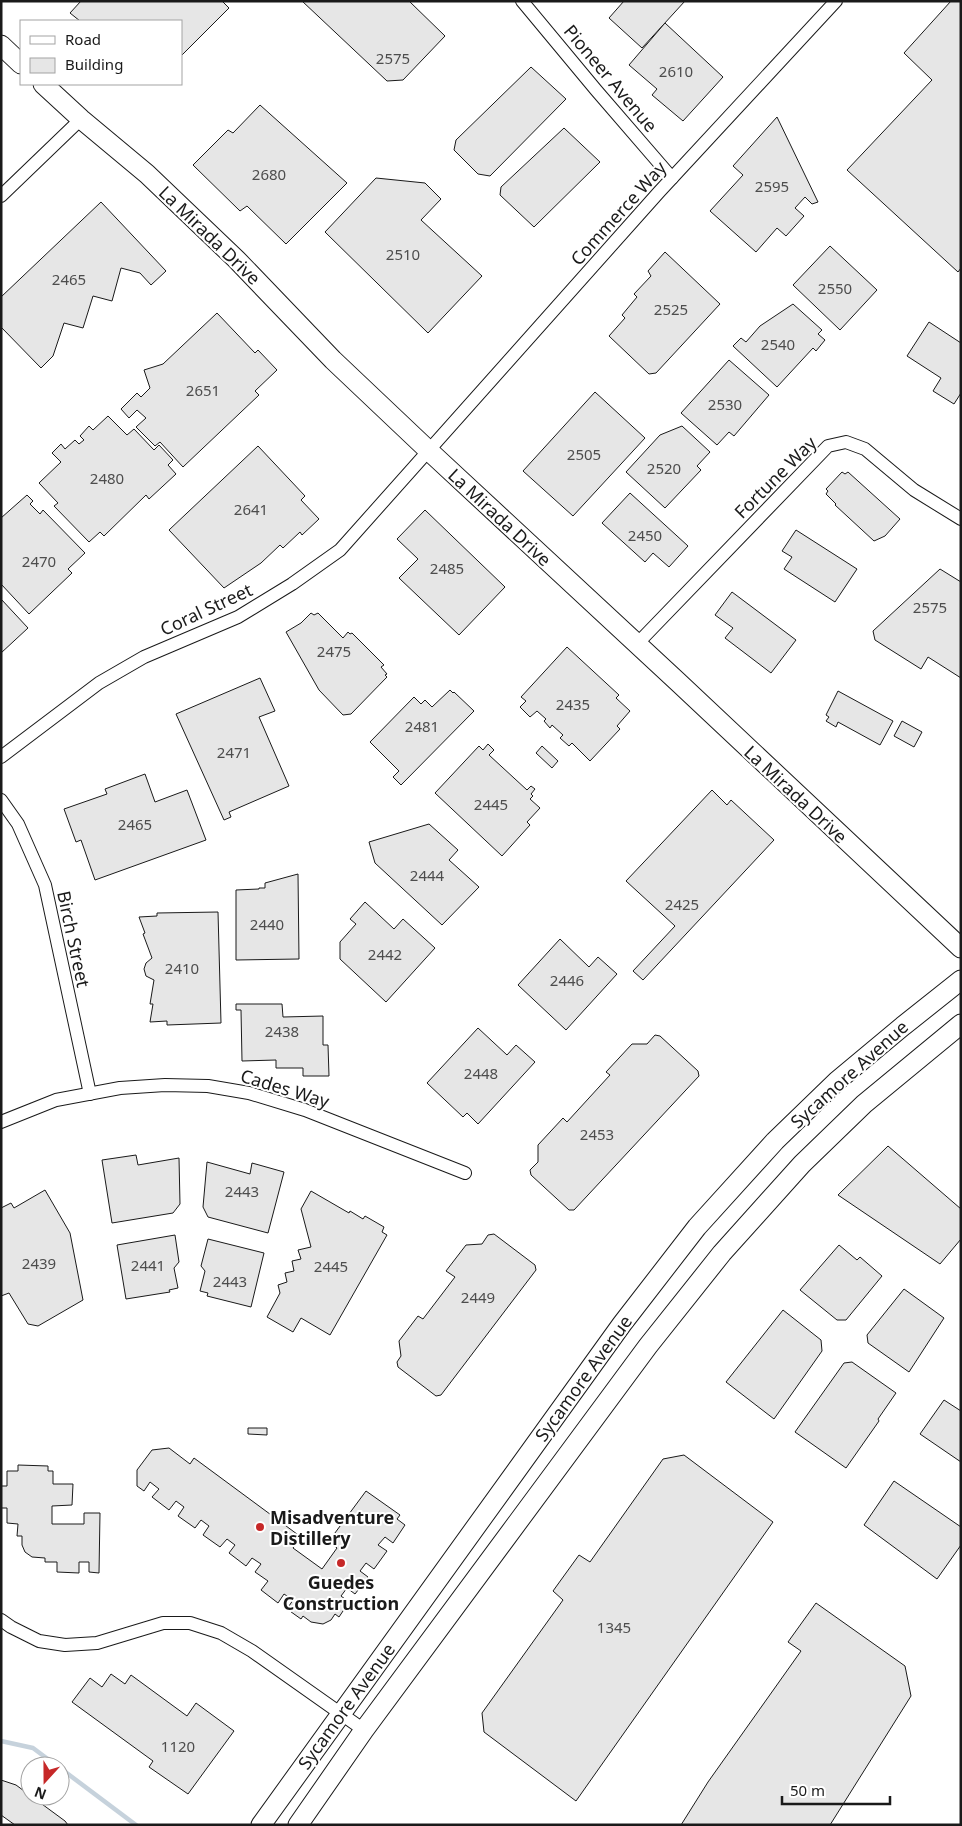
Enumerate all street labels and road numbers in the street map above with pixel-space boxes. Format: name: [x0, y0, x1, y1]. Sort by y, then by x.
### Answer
street label: Pioneer Avenue: [559, 19, 663, 137]
street label: Commerce Way: [565, 155, 672, 270]
street label: La Mirada Drive: [154, 180, 266, 290]
street label: Fortune Way: [729, 430, 822, 523]
street label: La Mirada Drive: [443, 463, 557, 571]
street label: Coral Street: [156, 577, 256, 641]
street label: La Mirada Drive: [739, 740, 853, 848]
street label: Birch Street: [52, 889, 96, 990]
street label: Sycamore Avenue: [785, 1015, 913, 1133]
street label: Cades Way: [238, 1063, 333, 1113]
street label: Sycamore Avenue: [529, 1310, 637, 1446]
street label: Sycamore Avenue: [292, 1638, 400, 1774]

